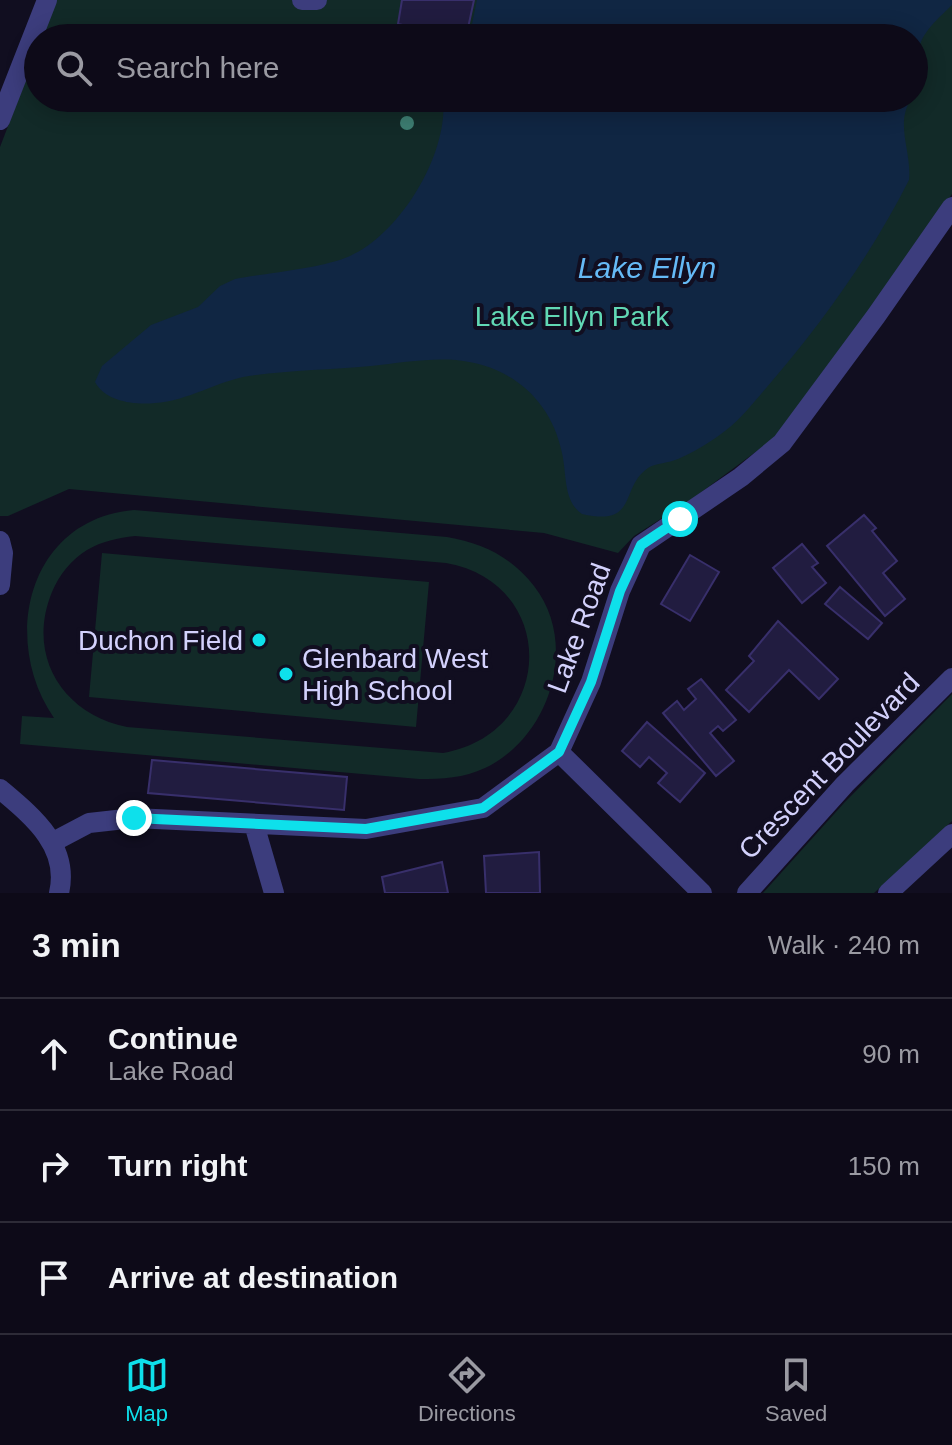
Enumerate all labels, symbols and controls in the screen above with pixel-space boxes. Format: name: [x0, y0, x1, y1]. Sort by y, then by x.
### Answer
search box: [24, 24, 928, 112]
icon: search: [52, 46, 96, 90]
text: Search here: [116, 51, 279, 84]
water label: Lake Ellyn: [578, 251, 716, 284]
park label: Lake Ellyn Park: [475, 301, 670, 332]
route start: [662, 501, 698, 537]
street label: Lake Road: [541, 559, 617, 697]
place label: Duchon Field: [78, 625, 243, 656]
marker: Duchon Field: [250, 631, 268, 649]
place label: Glenbard West High School: [302, 643, 488, 706]
marker: Glenbard West High School: [277, 665, 295, 683]
street label: Crescent Boulevard: [732, 667, 926, 865]
route end: [116, 800, 152, 836]
text: 3 min: [32, 926, 121, 964]
text: Walk · 240 m: [768, 930, 920, 960]
text: Continue: [108, 1022, 238, 1055]
icon: ahead: [32, 1032, 76, 1076]
text: 90 m: [862, 1039, 920, 1069]
text: Lake Road: [108, 1056, 234, 1086]
icon: right: [32, 1144, 76, 1188]
text: Turn right: [108, 1149, 247, 1182]
text: 150 m: [848, 1151, 920, 1181]
icon: arrive: [32, 1256, 76, 1300]
text: Arrive at destination: [108, 1261, 398, 1294]
tab: Map: [125, 1353, 169, 1427]
tab: Directions: [418, 1353, 516, 1427]
tab: Saved: [765, 1353, 827, 1427]

